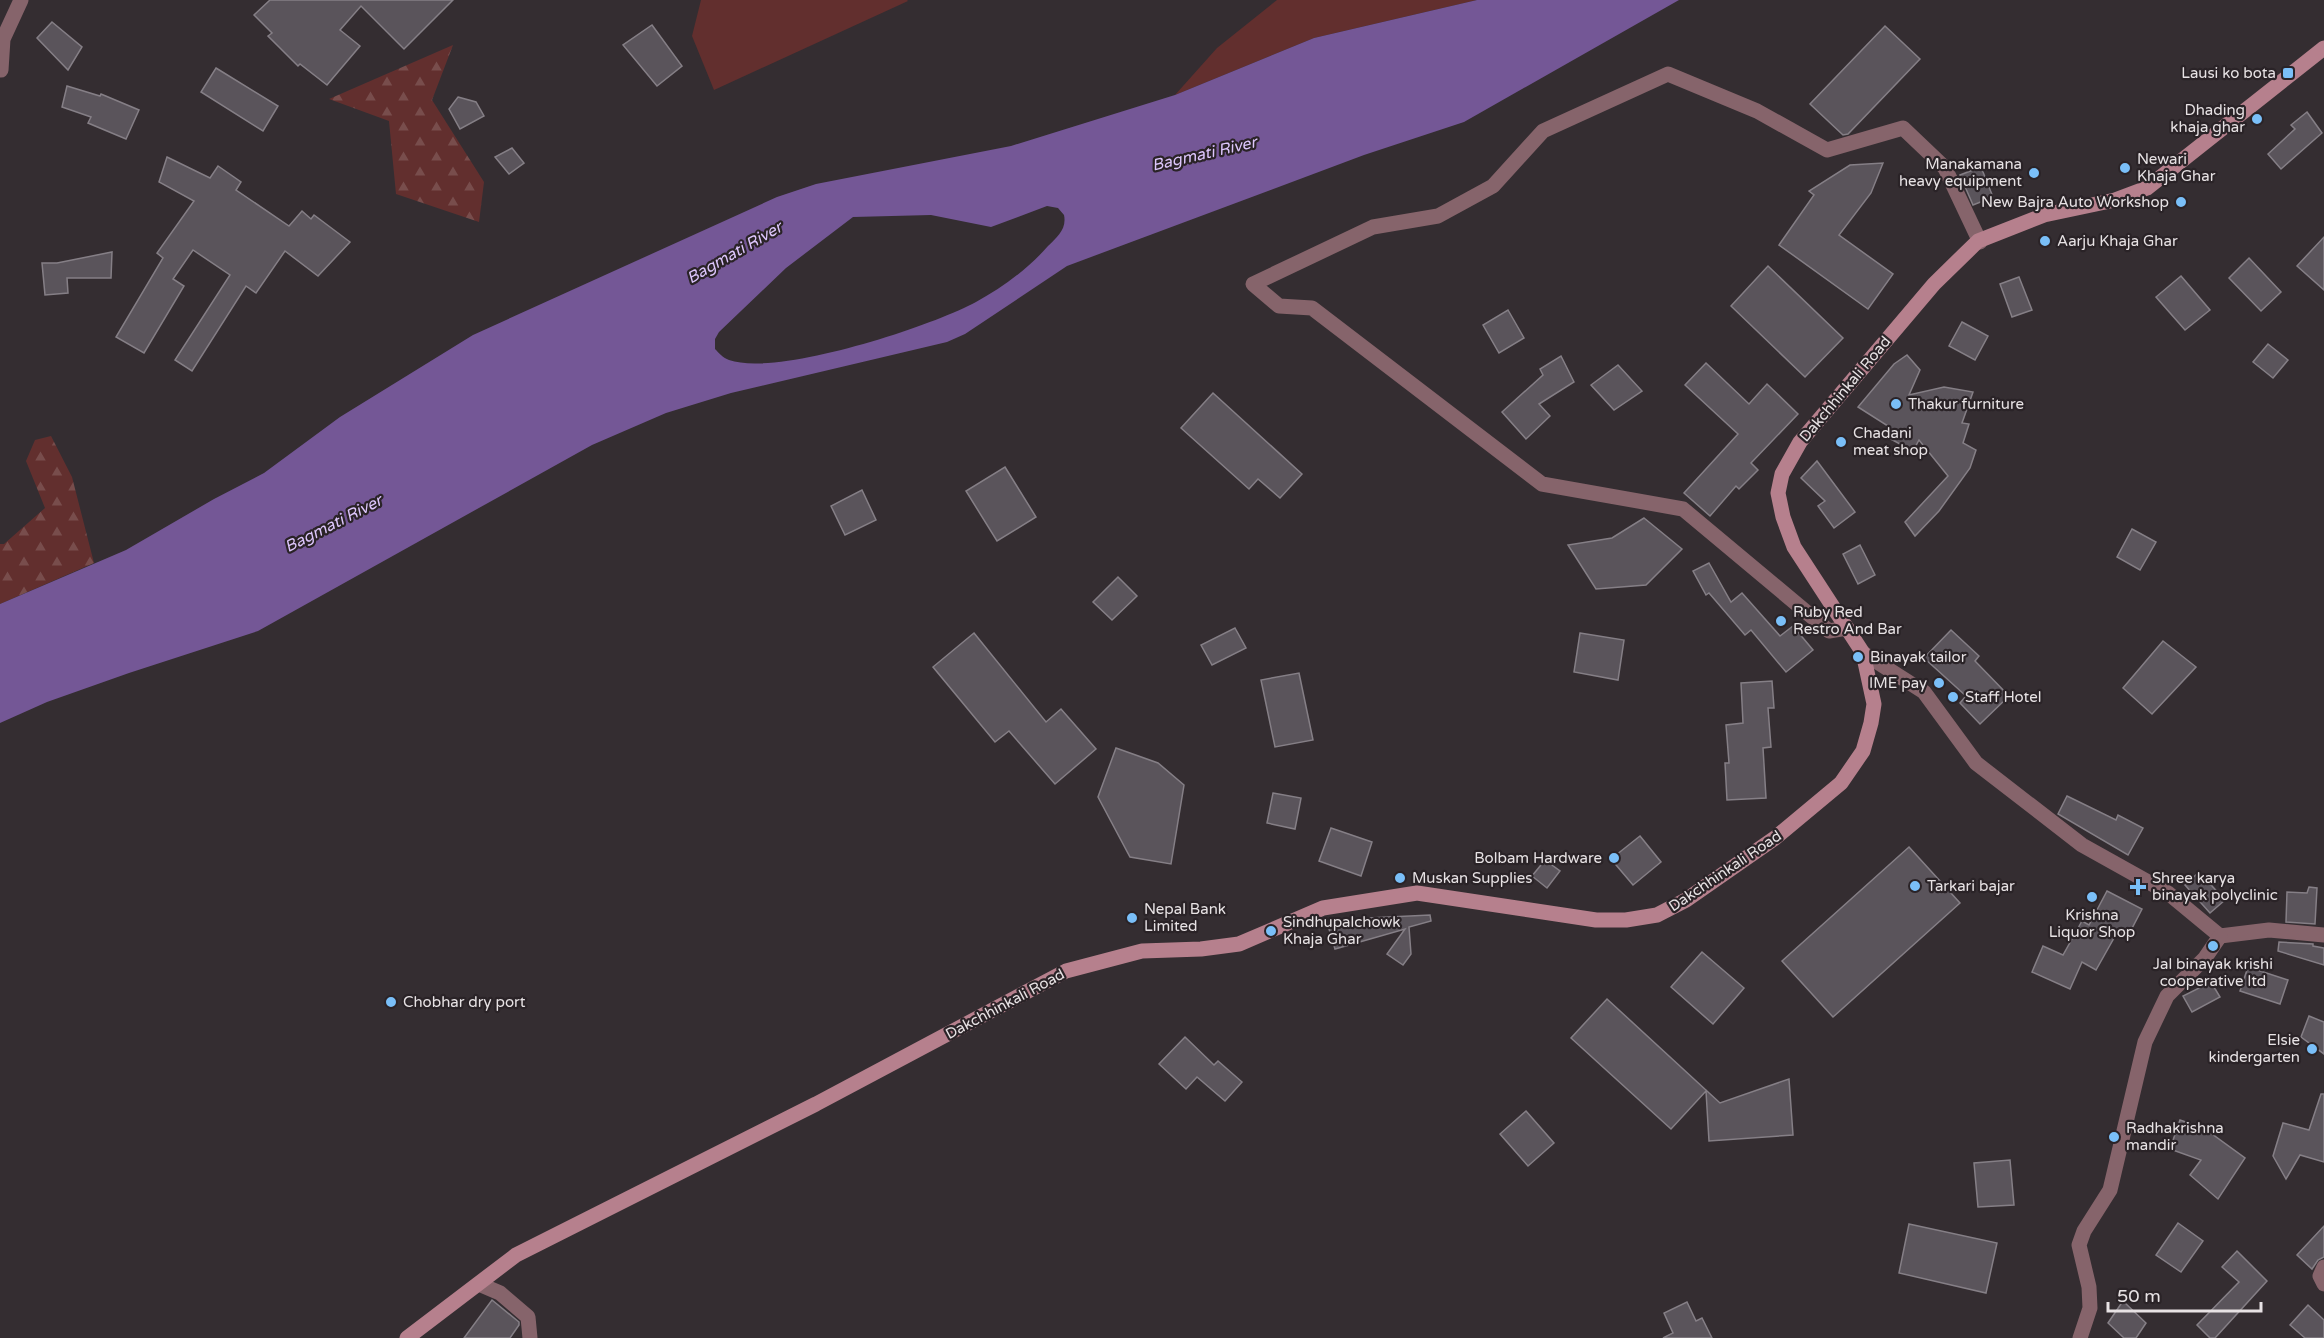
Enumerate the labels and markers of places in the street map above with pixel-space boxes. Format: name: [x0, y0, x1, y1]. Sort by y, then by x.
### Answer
place label: Lausi ko bota: [2181, 64, 2276, 82]
marker: Lausi ko bota: [2281, 66, 2295, 80]
place label: Dhading khaja ghar: [2170, 101, 2245, 136]
marker: Dhading khaja ghar: [2250, 112, 2264, 126]
place label: Newari Khaja Ghar: [2137, 150, 2216, 185]
place label: Manakamana heavy equipment: [1899, 155, 2022, 190]
marker: Newari Khaja Ghar: [2118, 161, 2132, 175]
marker: Manakamana heavy equipment: [2027, 166, 2041, 180]
place label: New Bajra Auto Workshop: [1981, 193, 2169, 211]
marker: New Bajra Auto Workshop: [2174, 195, 2188, 209]
place label: Aarju Khaja Ghar: [2057, 232, 2178, 250]
marker: Aarju Khaja Ghar: [2038, 234, 2052, 248]
place label: Thakur furniture: [1908, 395, 2024, 413]
marker: Thakur furniture: [1889, 397, 1903, 411]
place label: Chadani meat shop: [1853, 424, 1928, 459]
marker: Chadani meat shop: [1834, 435, 1848, 449]
place label: Ruby Red Restro And Bar: [1793, 603, 1902, 638]
marker: Ruby Red Restro And Bar: [1774, 614, 1788, 628]
place label: Binayak tailor: [1870, 648, 1967, 666]
marker: Binayak tailor: [1851, 650, 1865, 664]
place label: IME pay: [1869, 674, 1927, 692]
marker: IME pay: [1932, 676, 1946, 690]
place label: Staff Hotel: [1965, 688, 2041, 706]
marker: Staff Hotel: [1946, 690, 1960, 704]
place label: Bolbam Hardware: [1474, 849, 1602, 867]
marker: Bolbam Hardware: [1607, 851, 1621, 865]
place label: Muskan Supplies: [1412, 869, 1532, 887]
place label: Shree karya binayak polyclinic: [2152, 869, 2278, 904]
marker: Muskan Supplies: [1393, 871, 1407, 885]
place label: Tarkari bajar: [1927, 877, 2015, 895]
marker: Shree karya binayak polyclinic: [2129, 878, 2147, 896]
marker: Tarkari bajar: [1908, 879, 1922, 893]
marker: Krishna Liquor Shop: [2085, 890, 2099, 904]
place label: Nepal Bank Limited: [1144, 900, 1226, 935]
place label: Krishna Liquor Shop: [2049, 906, 2135, 941]
marker: Nepal Bank Limited: [1125, 911, 1139, 925]
place label: Sindhupalchowk Khaja Ghar: [1283, 913, 1400, 948]
marker: Sindhupalchowk Khaja Ghar: [1264, 924, 1278, 938]
marker: Jal binayak krishi cooperative ltd: [2206, 939, 2220, 953]
place label: Jal binayak krishi cooperative ltd: [2153, 955, 2273, 990]
place label: Chobhar dry port: [403, 993, 526, 1011]
marker: Chobhar dry port: [384, 995, 398, 1009]
place label: Elsie kindergarten: [2209, 1031, 2300, 1066]
marker: Elsie kindergarten: [2305, 1042, 2319, 1056]
place label: Radhakrishna mandir: [2126, 1119, 2224, 1154]
marker: Radhakrishna mandir: [2107, 1130, 2121, 1144]

